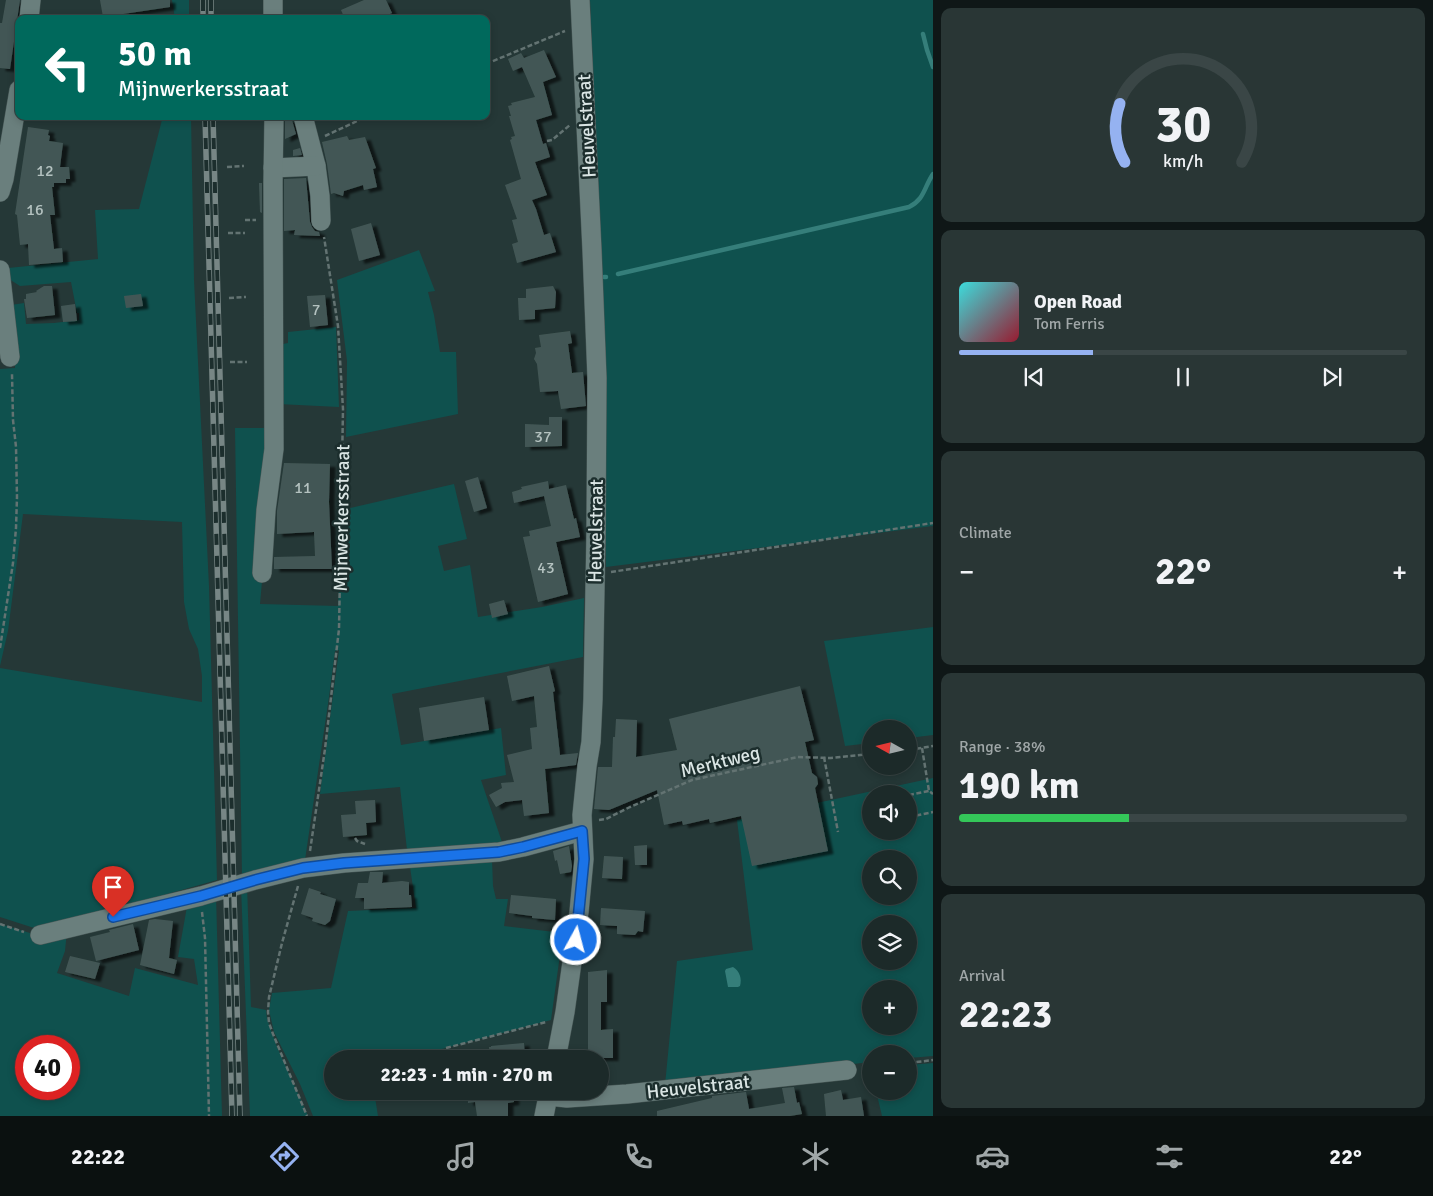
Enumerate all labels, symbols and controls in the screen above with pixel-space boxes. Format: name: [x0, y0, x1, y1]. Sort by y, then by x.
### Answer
text: 50 m: [118, 32, 192, 75]
icon: left: [35, 35, 100, 100]
street label: Heuvelstraat: [572, 73, 602, 178]
text: Mijnwerkersstraat: [118, 75, 289, 102]
text: 30: [1155, 92, 1211, 156]
text: km/h: [1163, 150, 1203, 172]
house number: 12: [36, 161, 54, 181]
house number: 16: [26, 200, 44, 220]
text: Open Road: [1034, 290, 1122, 314]
house number: 7: [312, 300, 320, 320]
text: Tom Ferris: [1034, 314, 1104, 334]
icon: previous: [1020, 363, 1048, 391]
icon: pause: [1169, 363, 1197, 391]
icon: next: [1318, 363, 1346, 391]
house number: 37: [534, 427, 552, 447]
street label: Mijnwerkersstraat: [329, 444, 355, 592]
house number: 11: [294, 478, 312, 498]
street label: Heuvelstraat: [583, 479, 609, 583]
text: Climate: [959, 523, 1012, 543]
text: 22°: [1155, 548, 1211, 595]
text: −: [959, 555, 974, 589]
text: +: [1392, 555, 1407, 589]
house number: 43: [537, 558, 555, 578]
north arrow: [862, 720, 918, 775]
map controls: [862, 720, 917, 1100]
text: Range · 38%: [959, 737, 1045, 757]
street label: Merktweg: [678, 741, 763, 783]
text: 190 km: [959, 762, 1080, 809]
button: sound: [862, 785, 917, 840]
button: search: [862, 850, 917, 905]
pin: [92, 866, 134, 917]
icon: arrive: [99, 873, 127, 901]
position arrow: [549, 913, 601, 965]
button: layers: [862, 915, 917, 970]
text: Arrival: [959, 966, 1005, 986]
button: +: [862, 980, 917, 1035]
text: 22:23: [959, 991, 1052, 1038]
speed limit sign: 40: [15, 1035, 80, 1100]
button: −: [862, 1045, 917, 1100]
text: 22:23 · 1 min · 270 m: [380, 1063, 553, 1087]
street label: Heuvelstraat: [645, 1070, 751, 1104]
icon: directions: [267, 1139, 302, 1174]
icon: music: [444, 1139, 479, 1174]
icon: phone: [621, 1139, 656, 1174]
icon: climate: [798, 1139, 833, 1174]
icon: car: [975, 1139, 1010, 1174]
icon: filters: [1152, 1139, 1187, 1174]
text: 22:22: [71, 1143, 125, 1170]
text: 22°: [1329, 1143, 1362, 1170]

